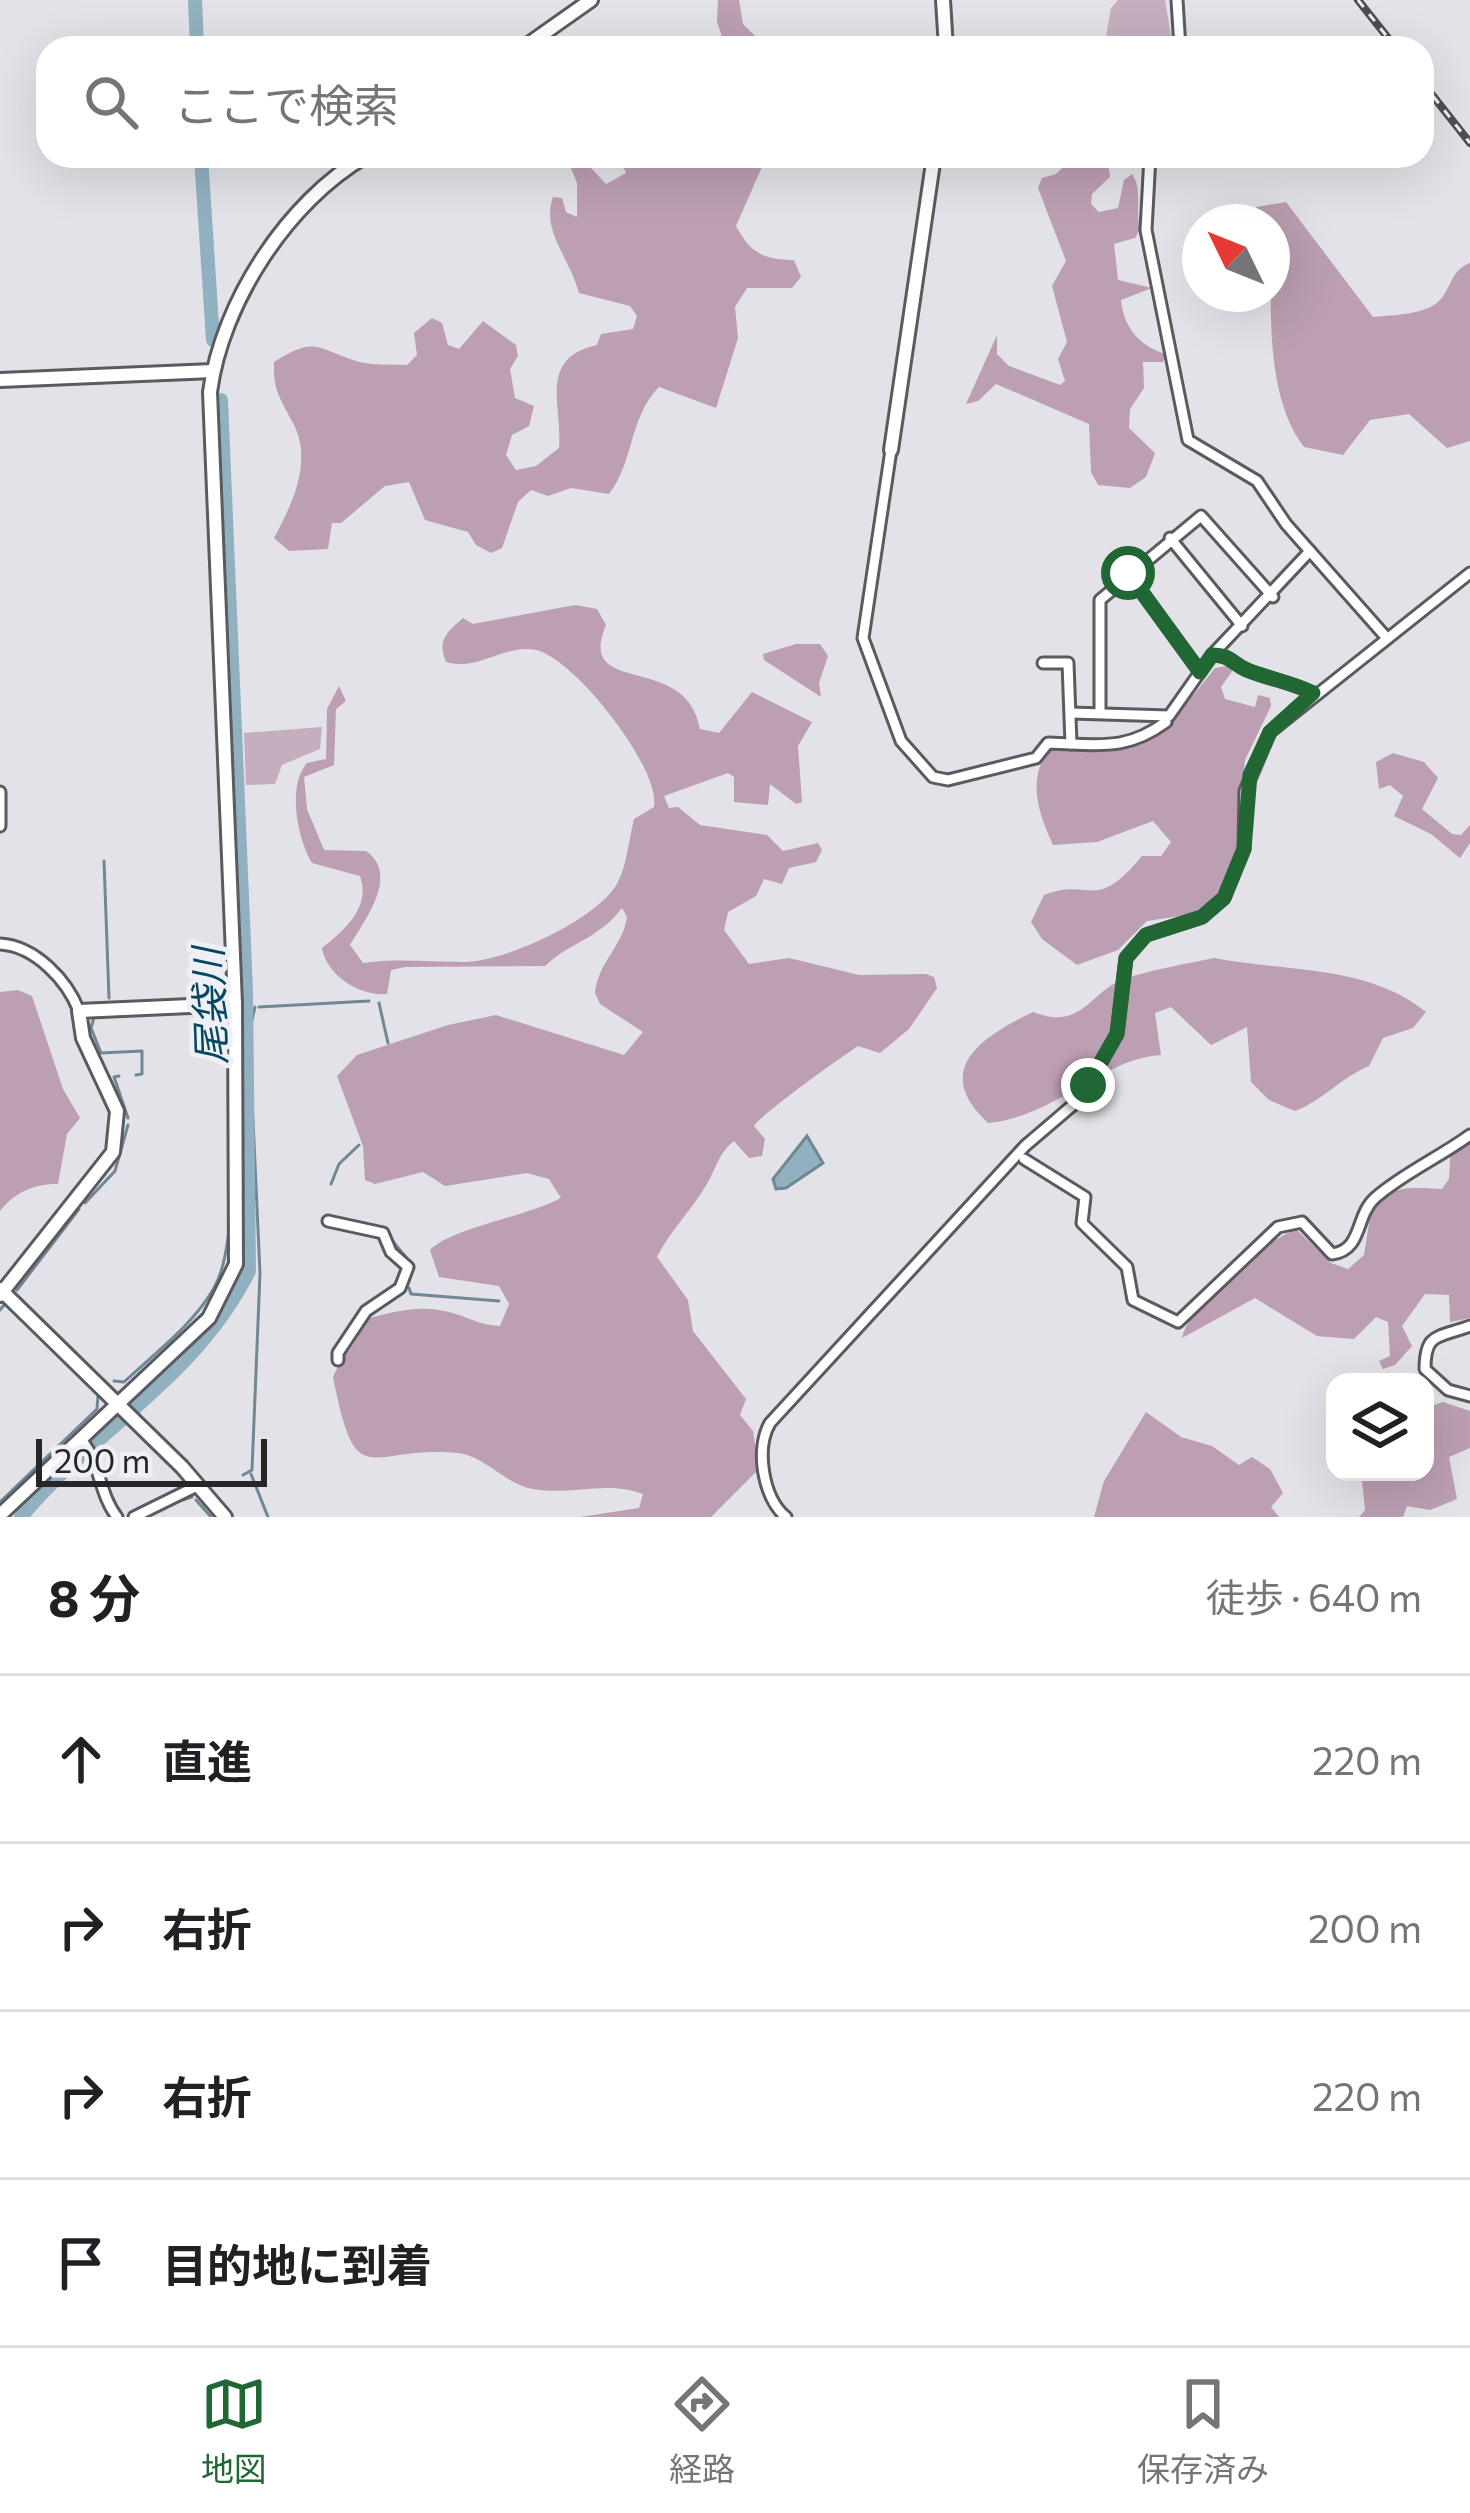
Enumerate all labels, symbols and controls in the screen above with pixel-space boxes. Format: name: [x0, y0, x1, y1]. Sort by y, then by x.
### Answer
search box: [36, 36, 1434, 168]
icon: search: [78, 69, 144, 135]
text: ここで検索: [174, 76, 399, 131]
north arrow: [1182, 204, 1290, 312]
route start: [1101, 546, 1155, 600]
water label: 尾袋川: [182, 943, 234, 1065]
route end: [1061, 1058, 1115, 1112]
map controls: [1326, 1373, 1434, 1481]
button: layers: [1326, 1373, 1434, 1481]
scale bar: [36, 1433, 267, 1486]
text: 200 m: [54, 1439, 150, 1480]
text: 8 分: [48, 1565, 140, 1628]
text: 徒歩 · 640 m: [1206, 1572, 1422, 1620]
icon: ahead: [48, 1726, 114, 1792]
text: 直進: [162, 1732, 252, 1787]
text: 220 m: [1312, 1735, 1422, 1783]
icon: right: [48, 1894, 114, 1960]
text: 右折: [162, 1900, 252, 1955]
text: 200 m: [1308, 1903, 1422, 1951]
icon: right: [48, 2062, 114, 2128]
text: 右折: [162, 2068, 252, 2123]
text: 220 m: [1312, 2071, 1422, 2119]
icon: arrive: [48, 2230, 114, 2296]
text: 目的地に到着: [162, 2236, 432, 2291]
tab: 地図: [201, 2371, 267, 2491]
tab: 経路: [669, 2371, 735, 2491]
tab: 保存済み: [1137, 2371, 1269, 2491]

